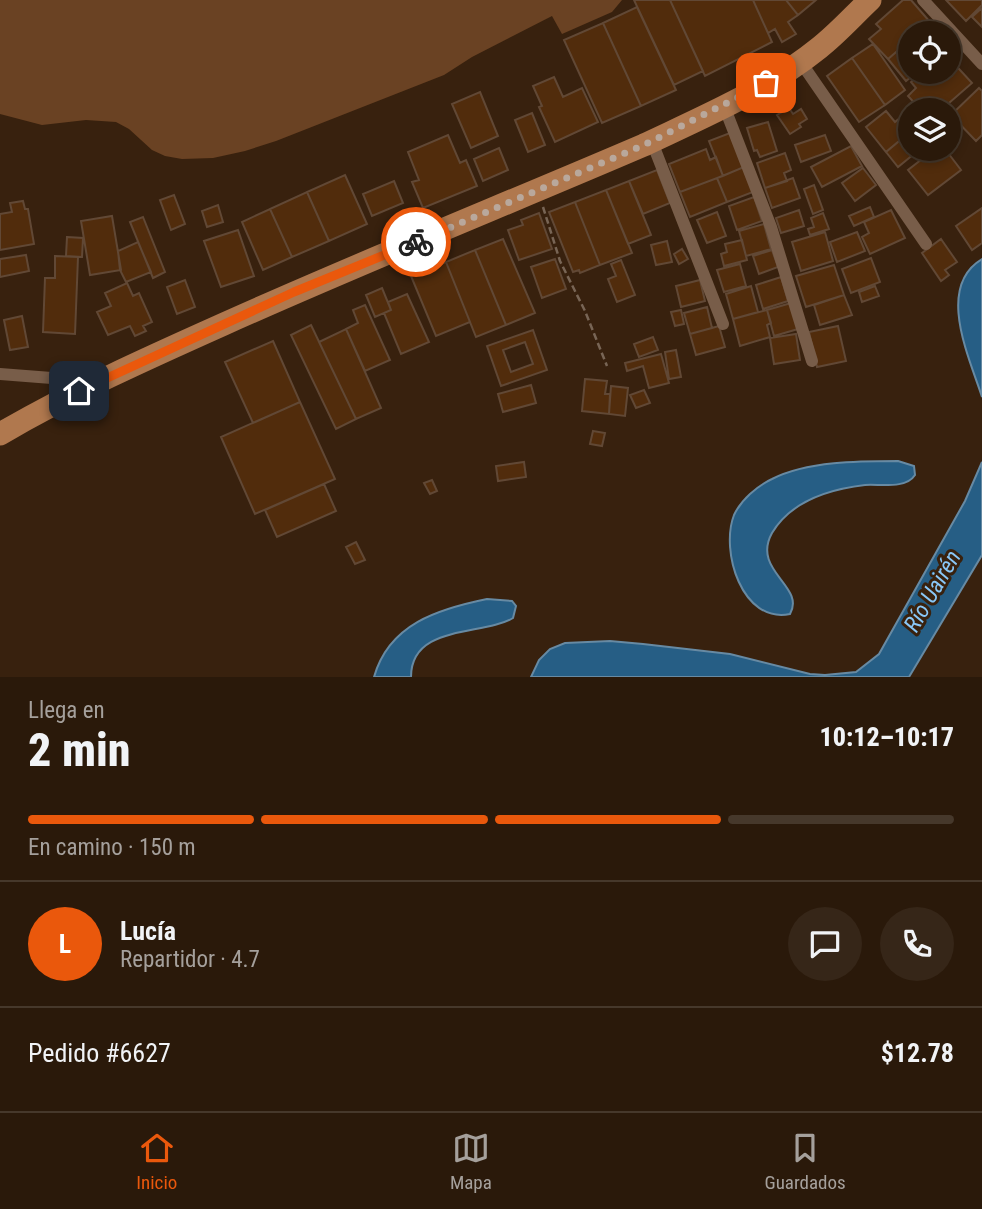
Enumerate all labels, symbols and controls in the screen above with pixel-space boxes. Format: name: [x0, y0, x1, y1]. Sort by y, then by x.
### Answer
map controls: [898, 21, 961, 161]
button: locate: [898, 21, 961, 84]
pin: [736, 53, 796, 113]
icon: bag: [747, 64, 785, 102]
button: layers: [898, 98, 961, 161]
courier: [381, 207, 451, 277]
icon: bike: [397, 223, 435, 261]
pin: [49, 361, 109, 421]
icon: home: [60, 372, 98, 410]
water label: Río Uairén: [898, 546, 967, 637]
text: Llega en: [28, 697, 105, 724]
text: 10:12–10:17: [820, 722, 954, 752]
text: 2 min: [28, 723, 131, 777]
text: En camino · 150 m: [28, 834, 196, 861]
button: chat: [788, 907, 862, 981]
button: phone: [880, 907, 954, 981]
text: Lucía: [120, 916, 176, 946]
text: L: [59, 929, 71, 959]
text: Repartidor · 4.7: [120, 946, 260, 973]
text: Pedido #6627: [28, 1038, 171, 1068]
text: $12.78: [881, 1038, 954, 1068]
tab: Inicio: [136, 1129, 177, 1194]
tab: Mapa: [450, 1129, 492, 1194]
tab: Guardados: [764, 1129, 846, 1194]

